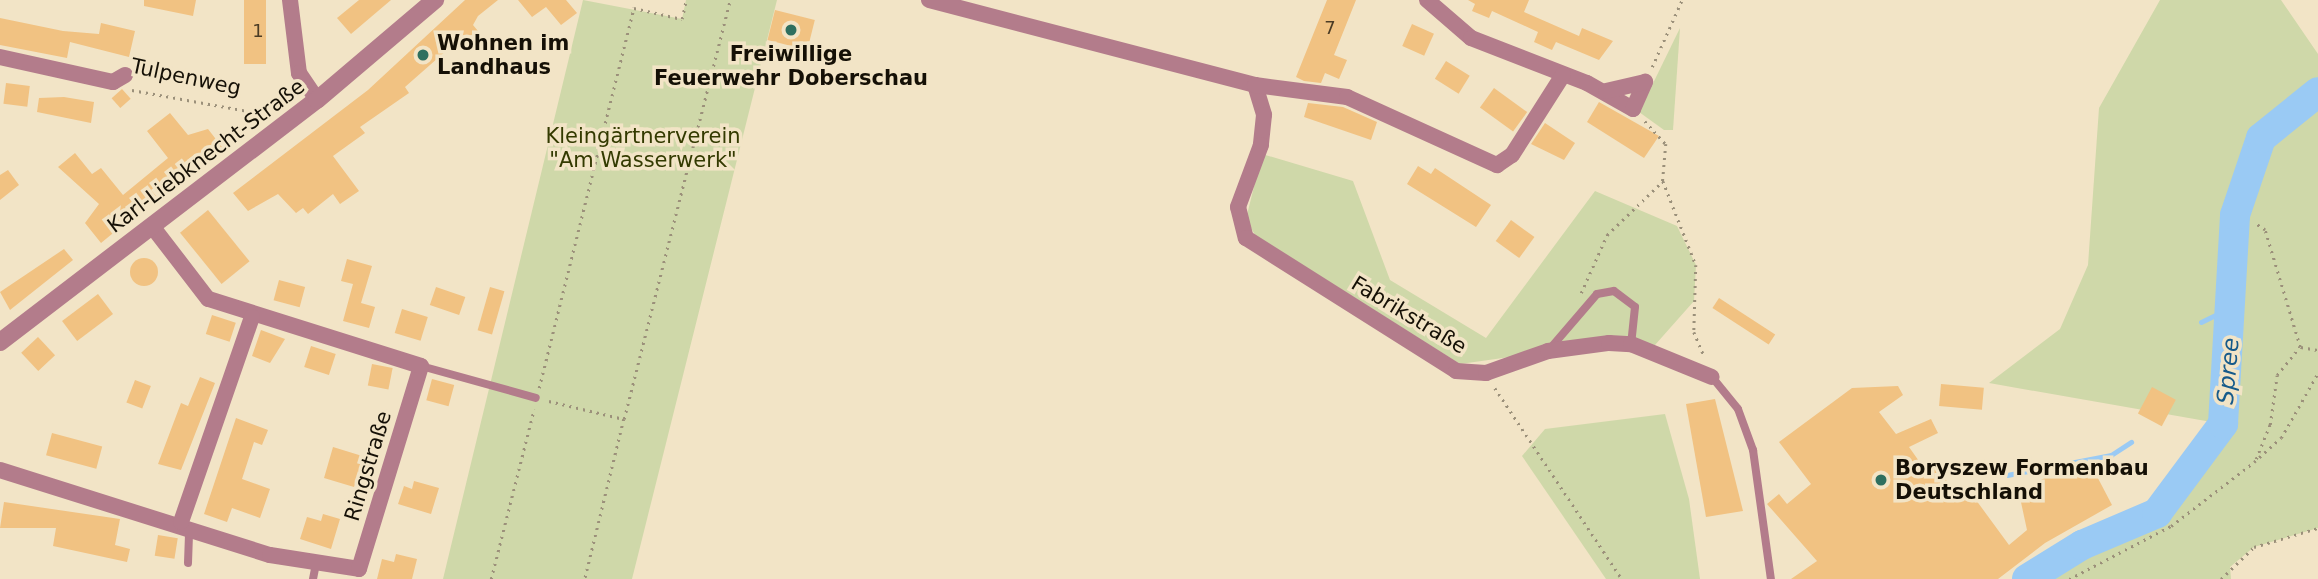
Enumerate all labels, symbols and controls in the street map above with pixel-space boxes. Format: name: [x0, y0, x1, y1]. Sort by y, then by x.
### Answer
house number: 7: [1324, 17, 1336, 39]
house number: 1: [252, 20, 264, 42]
marker: Freiwillige Feuerwehr Doberschau: [783, 22, 799, 38]
place label: Wohnen im Landhaus: [437, 30, 569, 80]
place label: Freiwillige Feuerwehr Doberschau: [654, 41, 928, 91]
marker: Wohnen im Landhaus: [415, 47, 431, 63]
street label: Tulpenweg: [129, 53, 243, 101]
street label: Karl-Liebknecht-Straße: [102, 74, 310, 238]
park label: Kleingärtnerverein "Am Wasserwerk": [545, 123, 741, 173]
street label: Fabrikstraße: [1347, 271, 1471, 359]
water label: Spree: [2211, 336, 2245, 406]
street label: Ringstraße: [339, 408, 397, 524]
place label: Boryszew Formenbau Deutschland: [1895, 455, 2149, 505]
marker: Boryszew Formenbau Deutschland: [1873, 472, 1889, 488]

